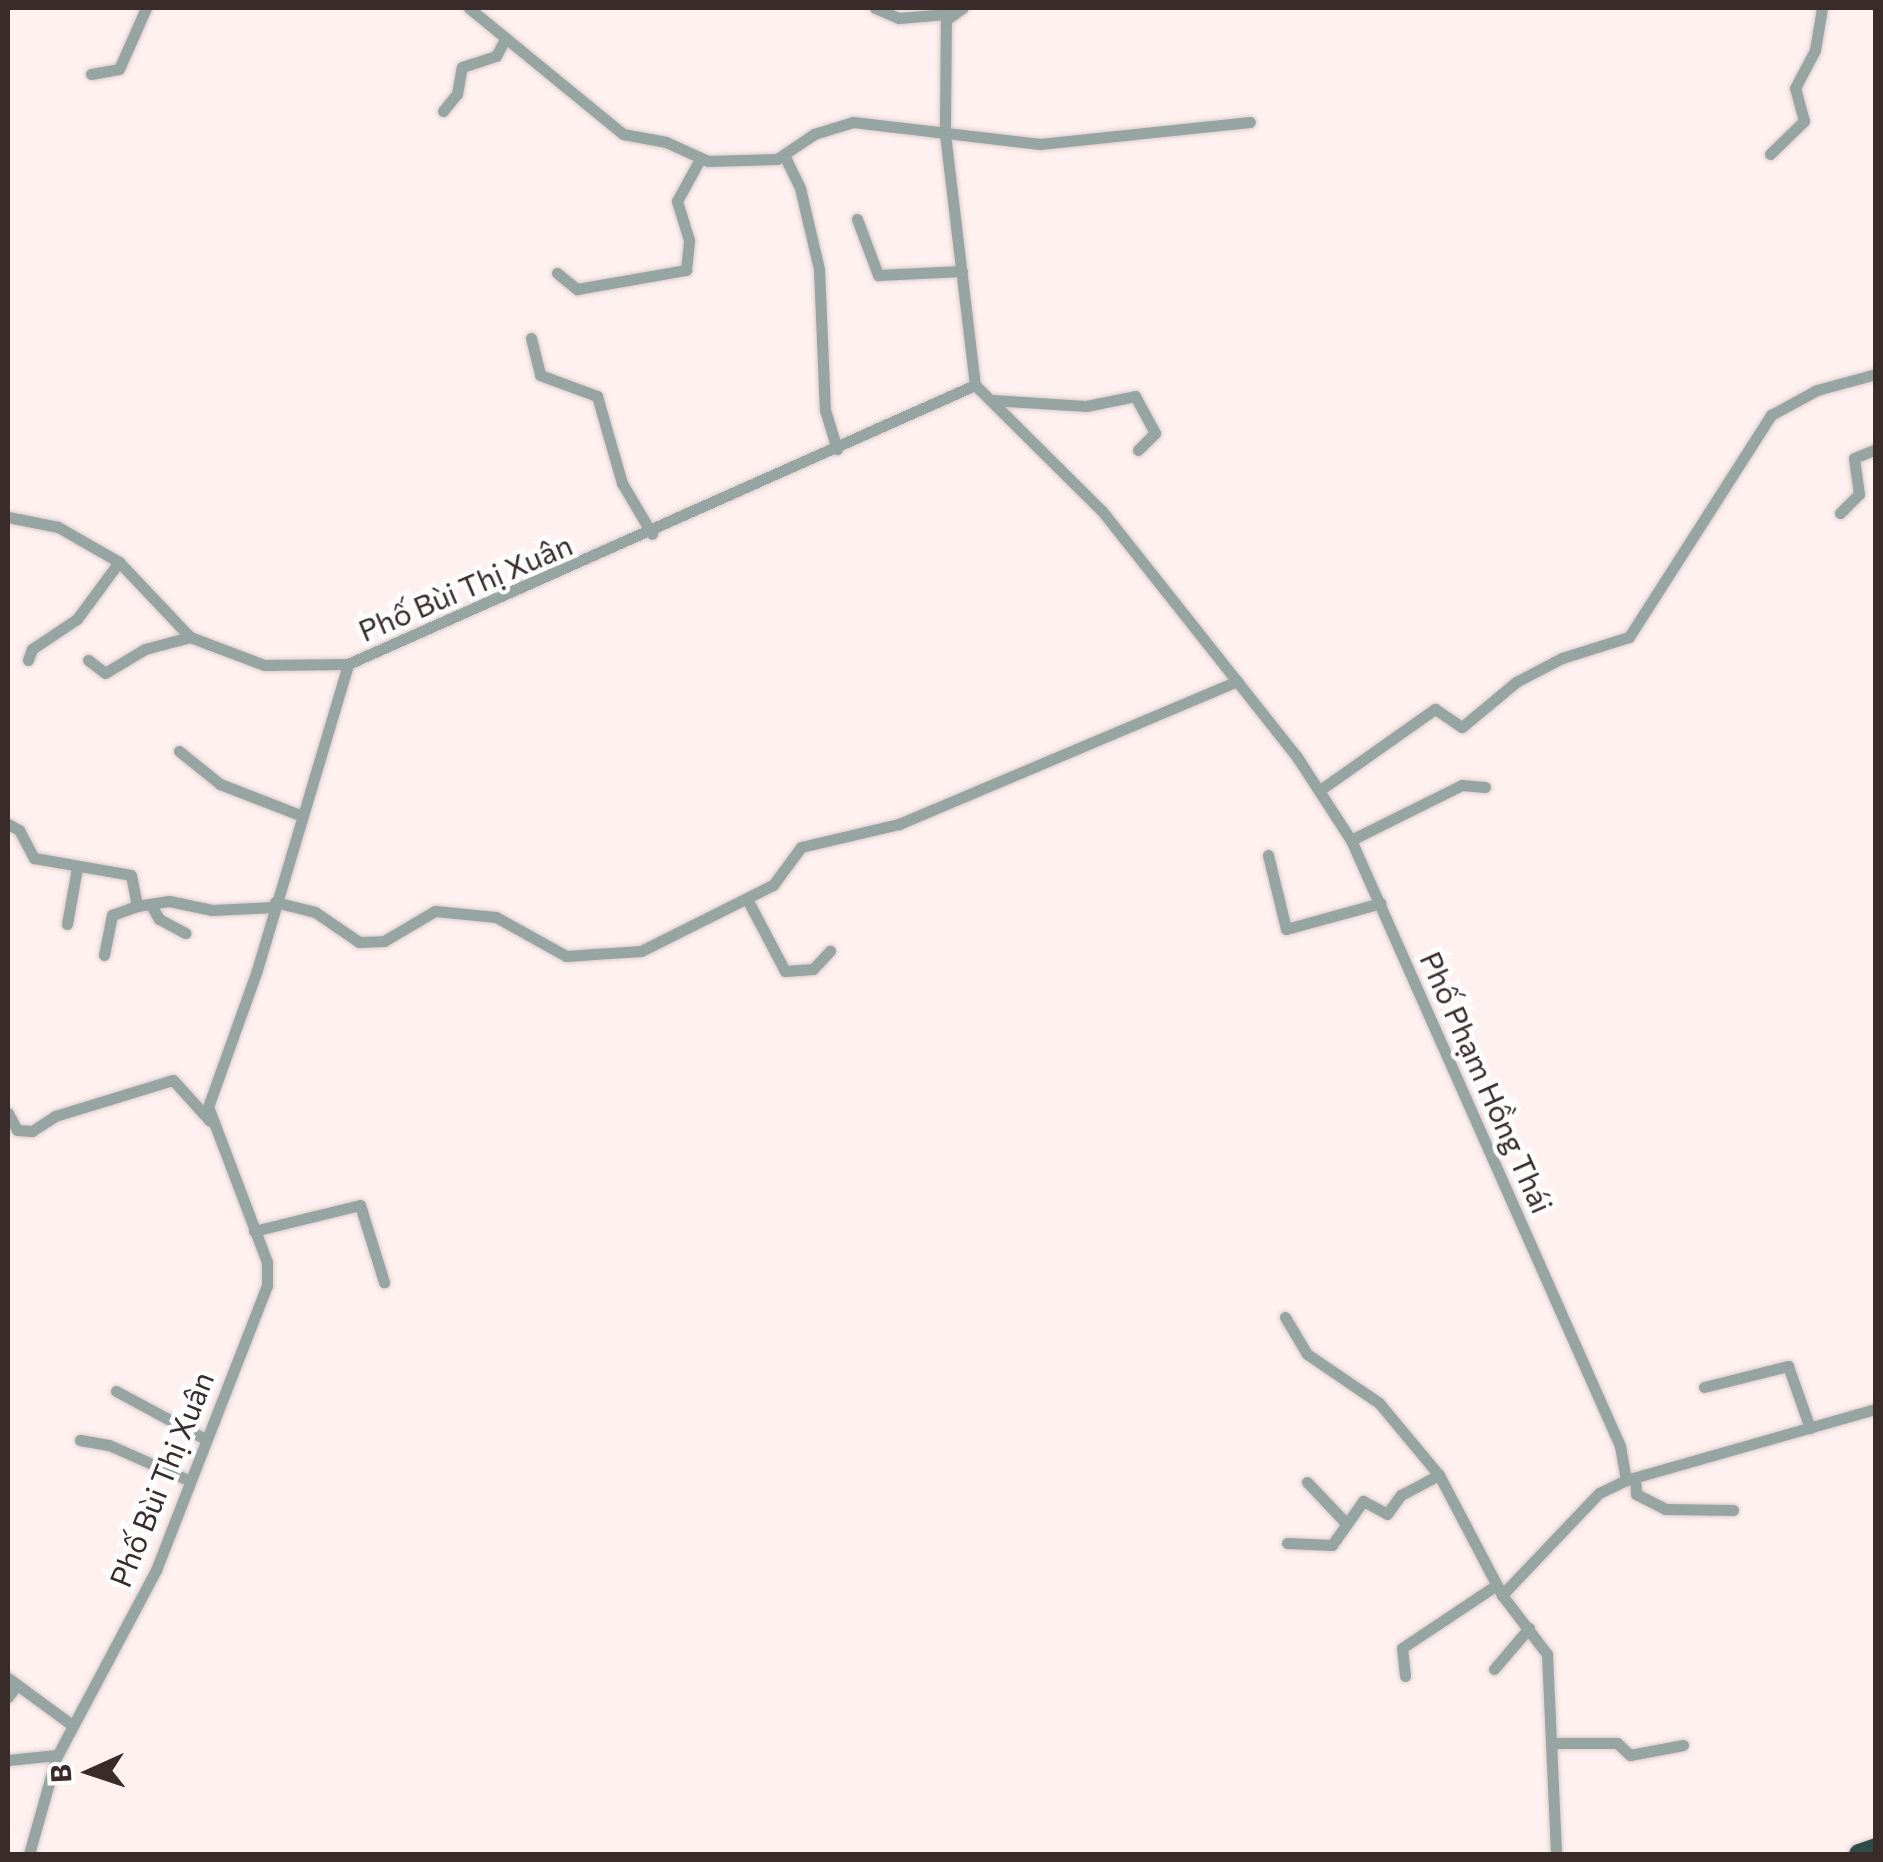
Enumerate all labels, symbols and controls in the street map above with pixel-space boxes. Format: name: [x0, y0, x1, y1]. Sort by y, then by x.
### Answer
street label: Phố Bùi Thị Xuân: [353, 526, 577, 648]
street label: Phố Phạm Hồng Thái: [1413, 946, 1561, 1218]
street label: Phố Bùi Thị Xuân: [101, 1366, 221, 1592]
north arrow: [40, 1722, 140, 1822]
text: B: [43, 1763, 78, 1784]

